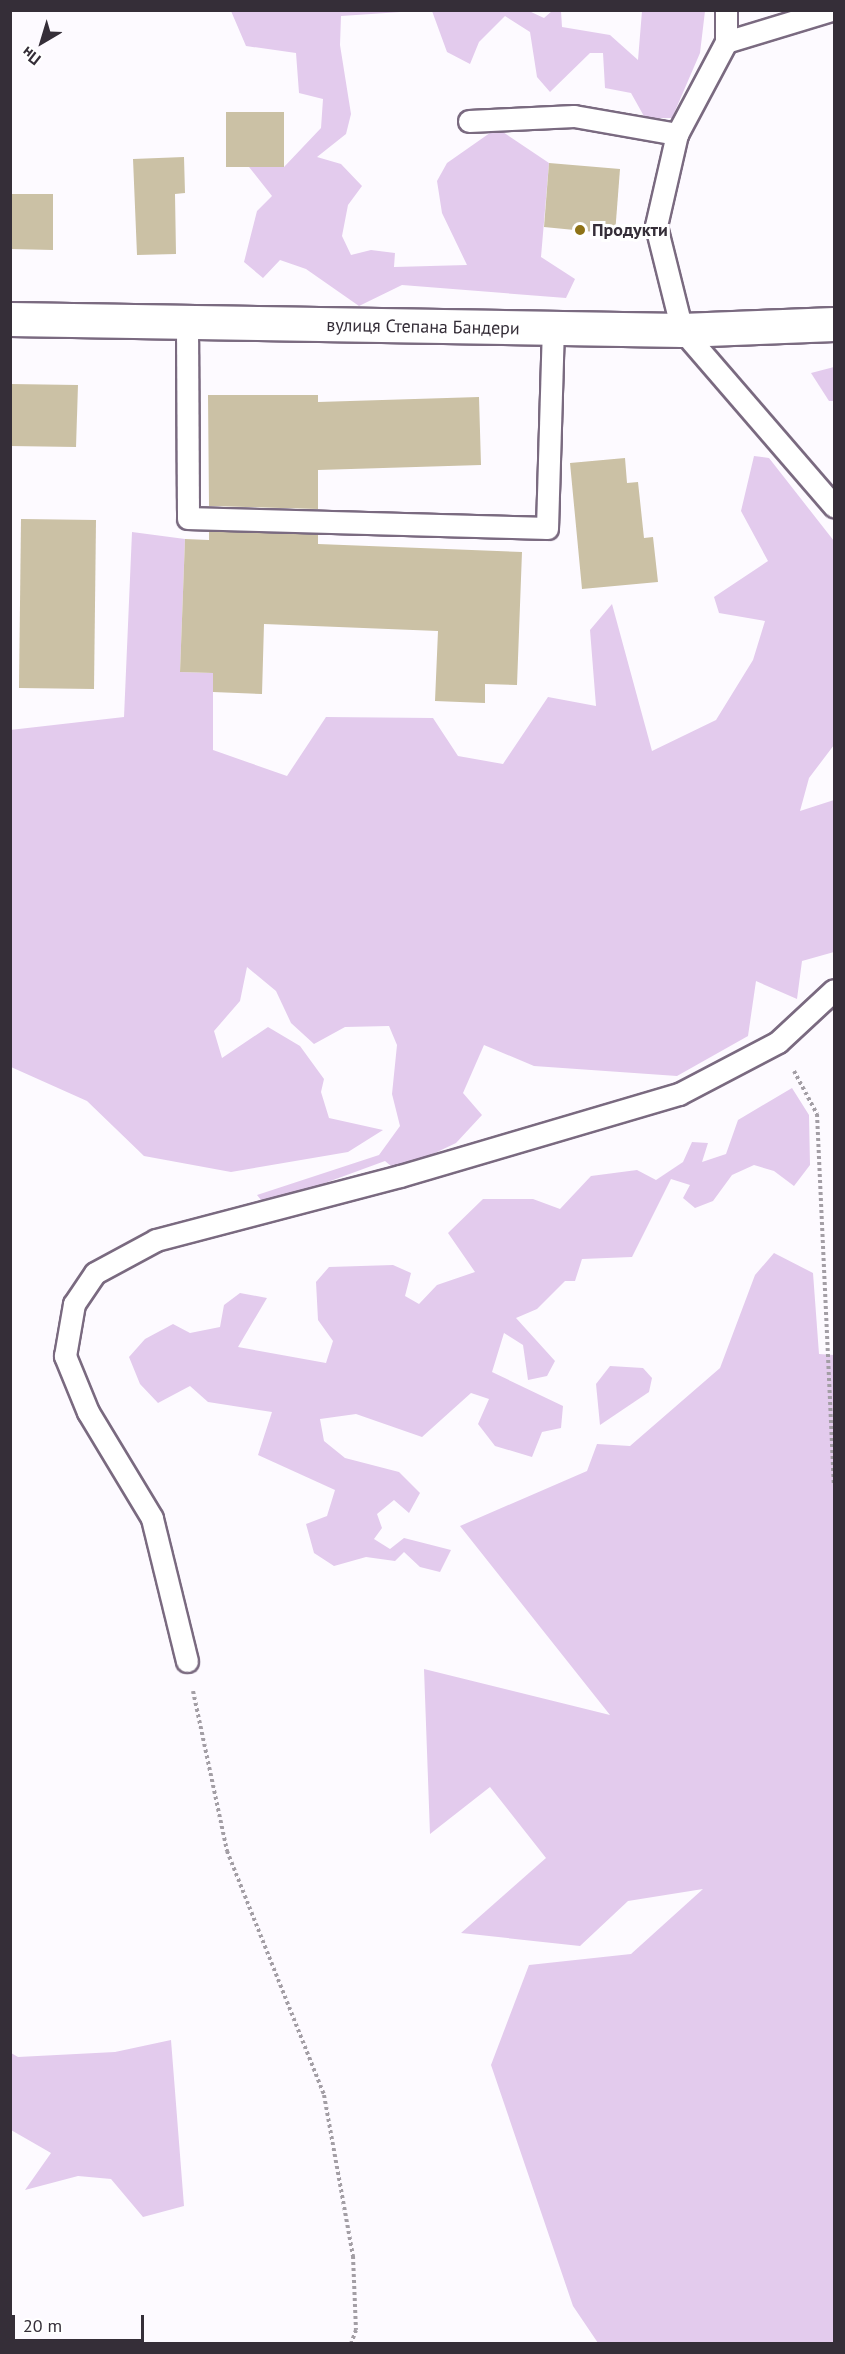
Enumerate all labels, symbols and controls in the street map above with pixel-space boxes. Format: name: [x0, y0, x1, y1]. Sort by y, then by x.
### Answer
north arrow: [12, 12, 72, 72]
text: Пн: [17, 43, 44, 70]
place label: Продукти: [592, 219, 668, 241]
marker: Продукти: [573, 223, 587, 237]
street label: вулиця Степана Бандери: [326, 315, 520, 339]
scale bar: [15, 2303, 147, 2341]
text: 20 m: [23, 2314, 62, 2337]

